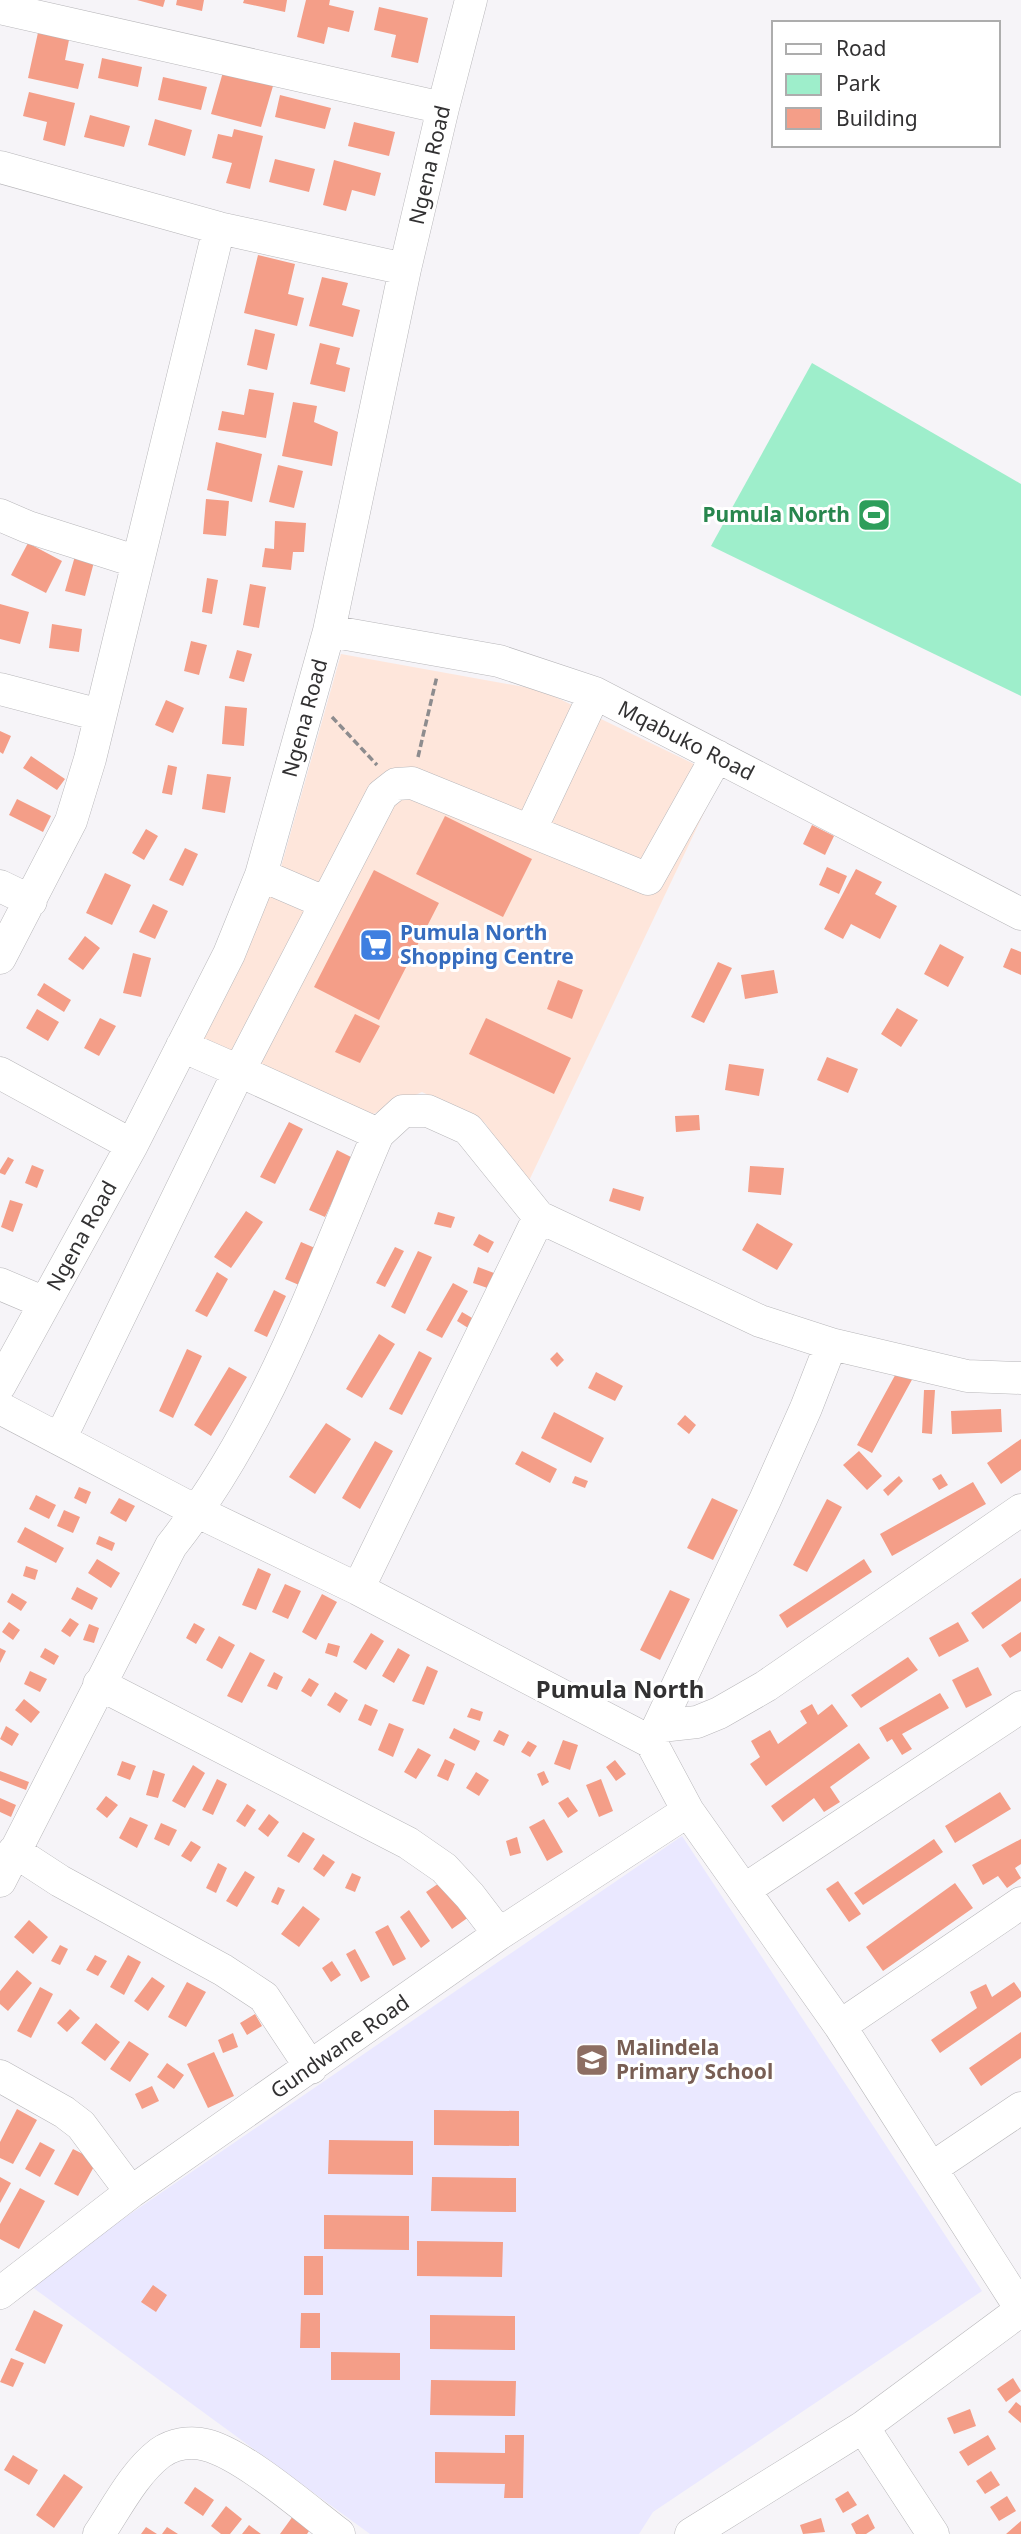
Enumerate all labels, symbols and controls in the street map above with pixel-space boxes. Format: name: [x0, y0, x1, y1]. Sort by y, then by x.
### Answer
legend: [772, 21, 1000, 147]
text: Road: [836, 34, 886, 62]
text: Park: [836, 69, 881, 97]
street label: Ngena Road: [402, 102, 456, 227]
text: Building: [836, 104, 918, 132]
sports icon: Pumula North: [855, 496, 893, 534]
place label: Pumula North: [703, 500, 850, 528]
street label: Ngena Road: [275, 655, 333, 780]
street label: Mqabuko Road: [614, 694, 759, 787]
place label: Pumula North Shopping Centre: [400, 918, 574, 970]
supermarket icon: Pumula North Shopping Centre: [357, 926, 395, 964]
street label: Ngena Road: [39, 1176, 123, 1295]
district label: Pumula North: [536, 1672, 704, 1705]
street label: Gundwane Road: [265, 1988, 414, 2104]
place label: Malindela Primary School: [616, 2033, 773, 2085]
school or university icon: Malindela Primary School: [573, 2041, 611, 2079]

